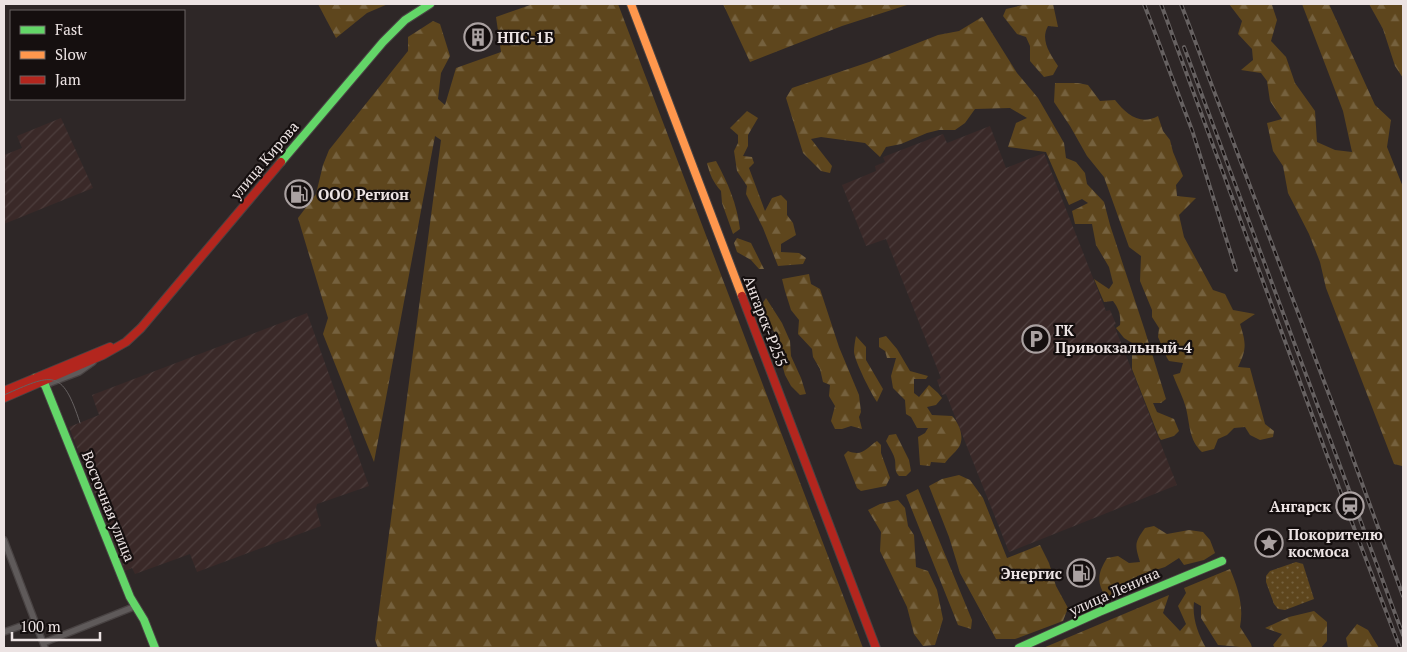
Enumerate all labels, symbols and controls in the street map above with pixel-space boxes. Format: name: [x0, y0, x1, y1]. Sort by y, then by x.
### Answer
legend: [10, 10, 185, 100]
text: Fast: [55, 19, 83, 39]
building icon: НПС-1Б: [463, 22, 493, 52]
place label: НПС-1Б: [497, 27, 554, 47]
text: Slow: [55, 44, 88, 64]
text: Jam: [55, 69, 81, 89]
street label: улица Кирова: [225, 116, 303, 204]
fuel station icon: ООО Регион: [284, 179, 314, 209]
place label: ООО Регион: [318, 184, 409, 204]
street label: Ангарск-Р255: [739, 273, 793, 369]
place label: ГК Привокзальный-4: [1055, 320, 1193, 357]
parking icon: ГК Привокзальный-4: [1021, 324, 1051, 354]
street label: Восточная улица: [78, 448, 140, 565]
station icon: Ангарск: [1335, 491, 1365, 521]
place label: Ангарск: [1269, 496, 1331, 516]
place label: Покорителю космоса: [1288, 524, 1383, 561]
place icon: Покорителю космоса: [1254, 528, 1284, 558]
fuel station icon: Энергис: [1066, 558, 1096, 588]
street label: улица Ленина: [1065, 562, 1163, 620]
place label: Энергис: [1001, 563, 1062, 583]
scale bar: [12, 610, 100, 642]
text: 100 m: [20, 616, 61, 636]

